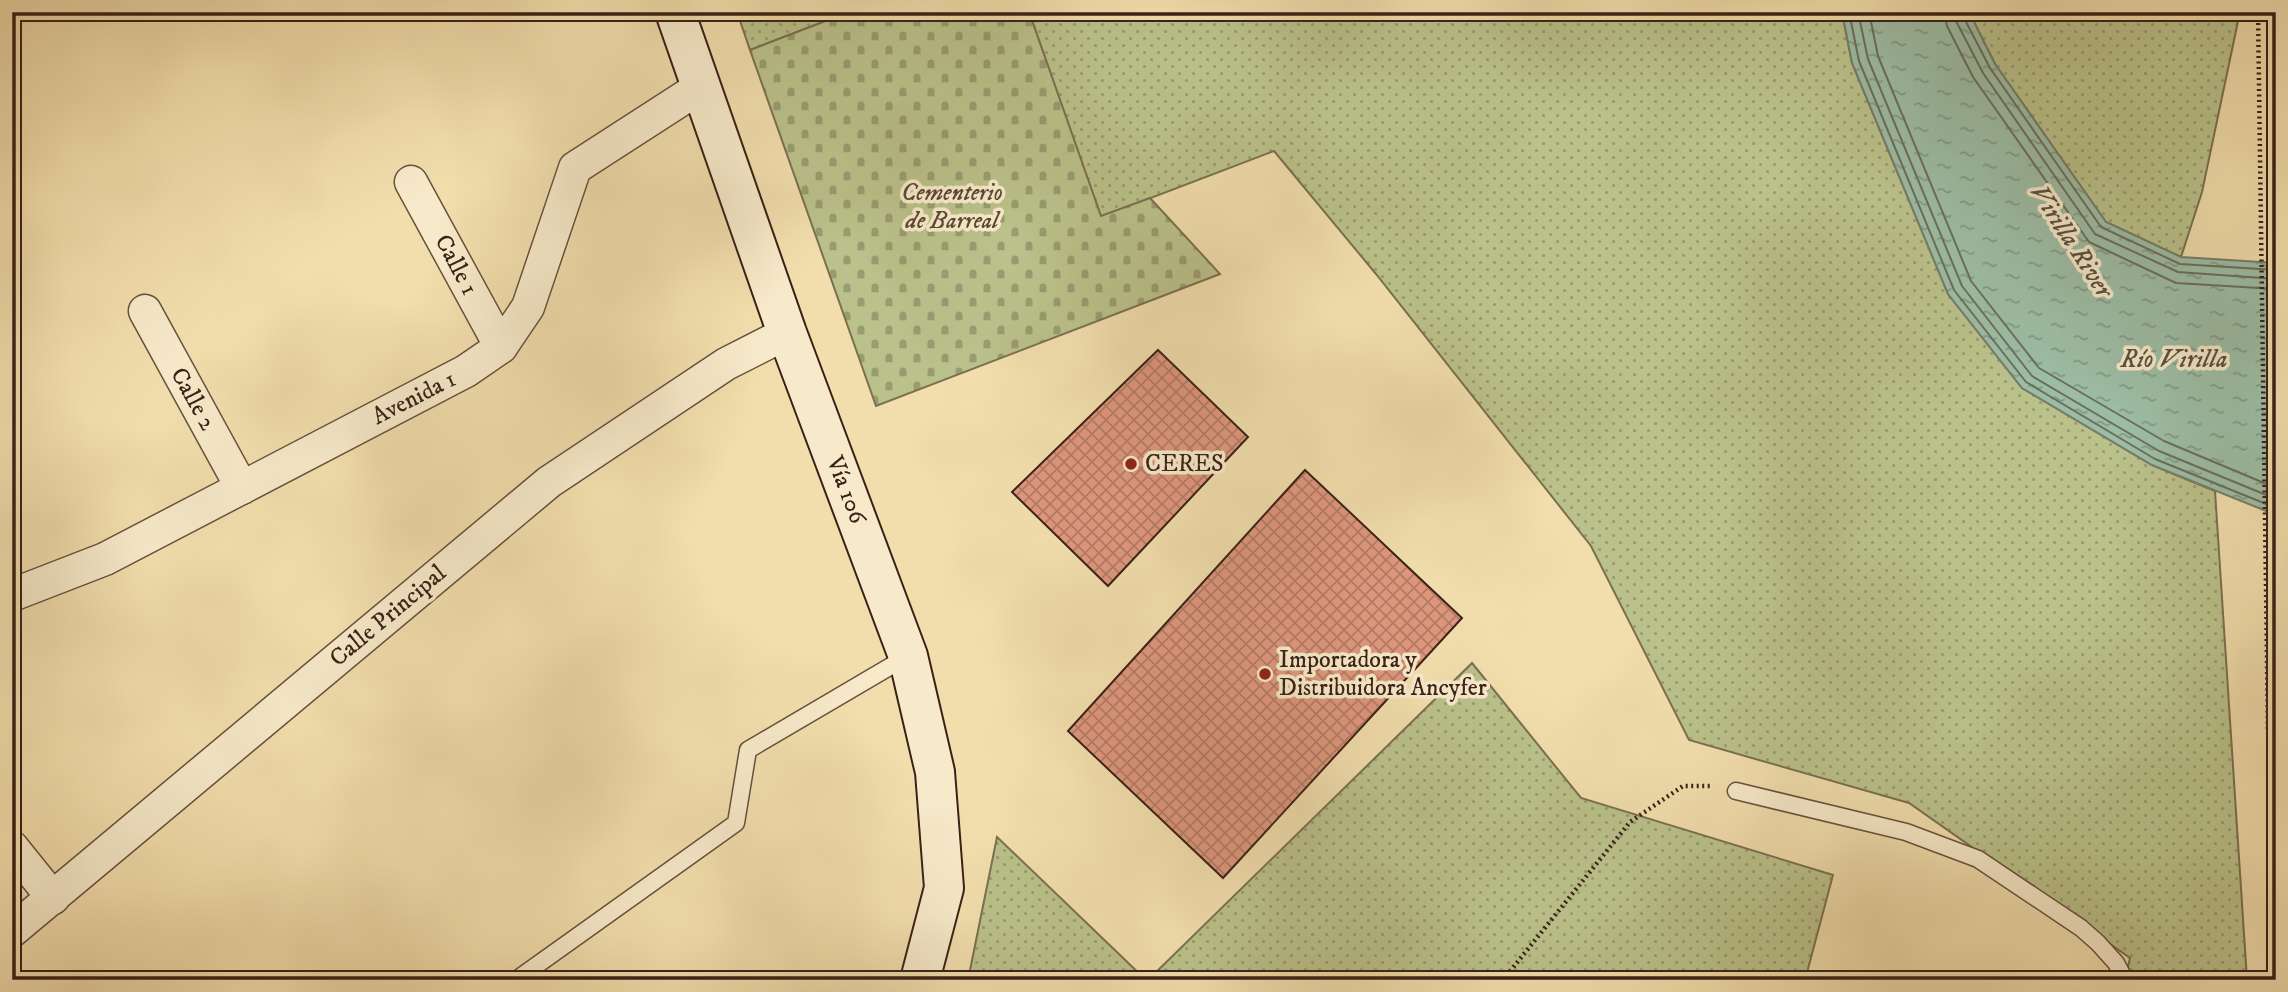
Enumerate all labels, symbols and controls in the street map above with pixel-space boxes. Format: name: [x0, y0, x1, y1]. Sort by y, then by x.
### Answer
park label: Cementerio de Barreal: [901, 178, 1003, 236]
water label: Virilla River: [2022, 178, 2121, 306]
street label: Calle 1: [428, 230, 484, 300]
water label: Río Virilla: [2119, 343, 2228, 376]
street label: Calle 2: [164, 362, 223, 436]
street label: Avenida 1: [367, 364, 461, 432]
place label: CERES: [1145, 449, 1224, 479]
street label: Vía 106: [819, 451, 873, 530]
marker: CERES: [1123, 456, 1139, 472]
street label: Calle Principal: [324, 558, 453, 673]
place label: Importadora y Distribuidora Ancyfer: [1279, 645, 1487, 703]
marker: Importadora y Distribuidora Ancyfer: [1257, 666, 1273, 682]

